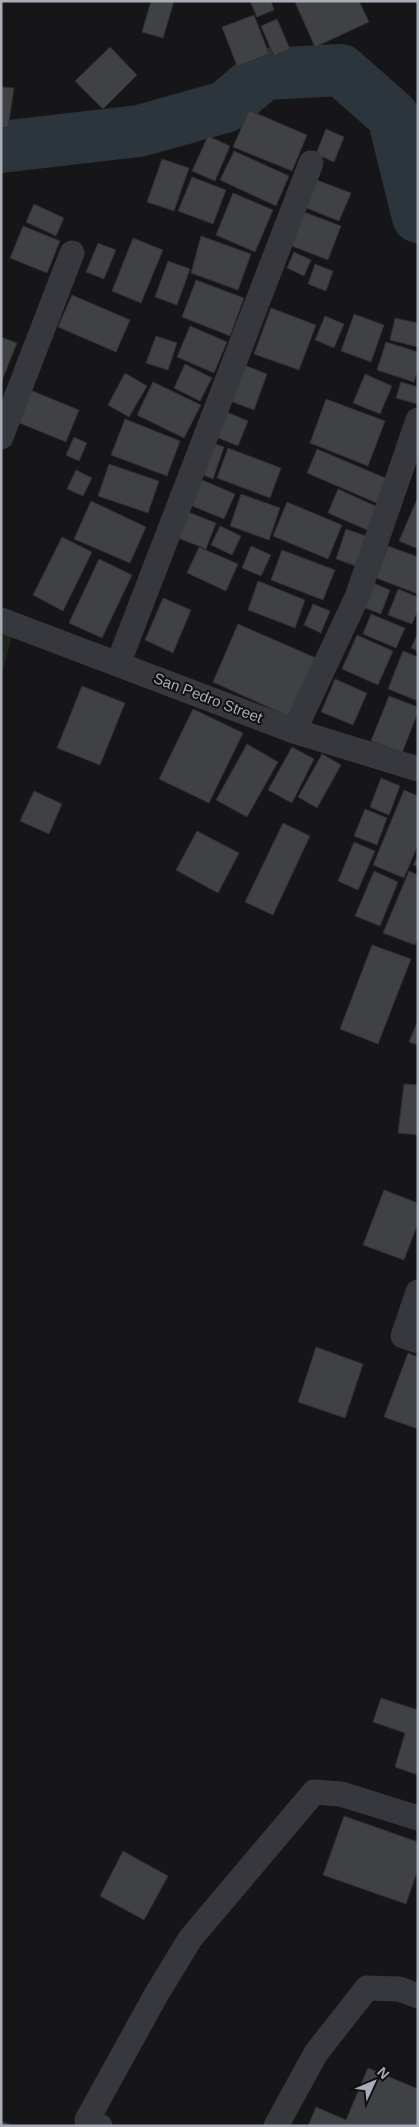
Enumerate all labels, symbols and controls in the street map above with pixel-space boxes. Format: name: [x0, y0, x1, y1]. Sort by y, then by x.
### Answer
street label: San Pedro Street: [151, 669, 266, 726]
north arrow: [349, 2057, 399, 2107]
text: N: [374, 2064, 393, 2082]

